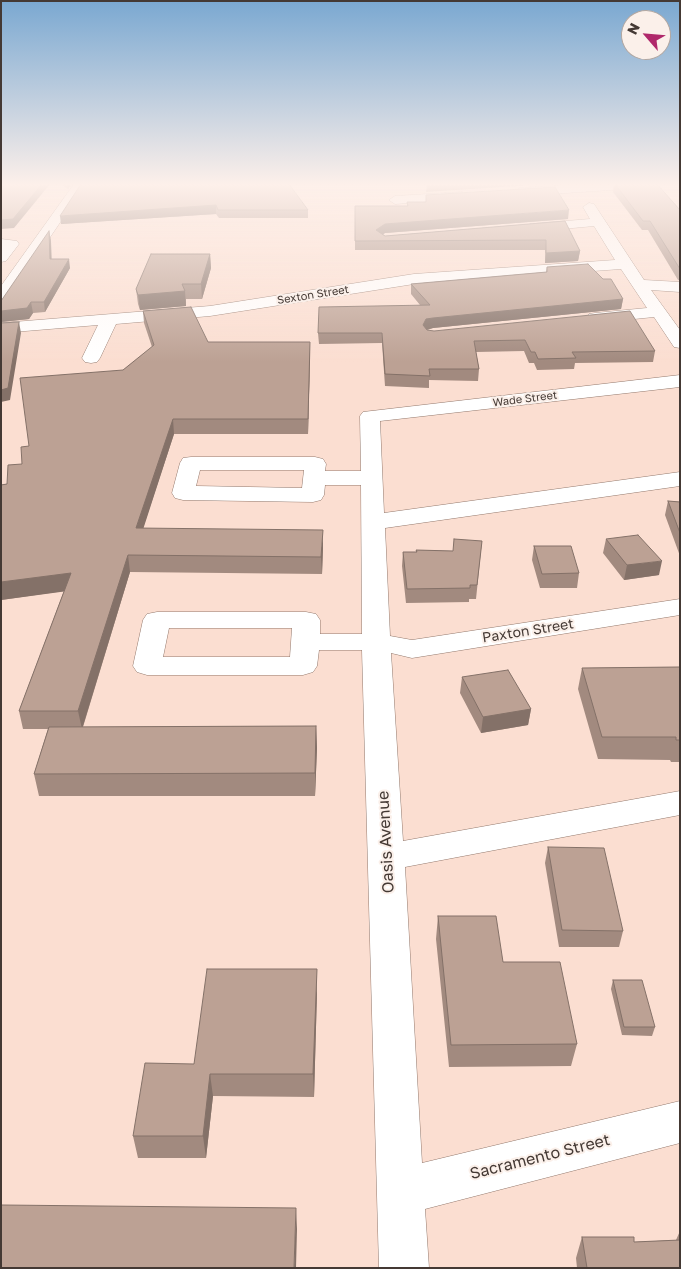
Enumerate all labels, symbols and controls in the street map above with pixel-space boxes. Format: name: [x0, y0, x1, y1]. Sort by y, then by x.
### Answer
north arrow: [621, 10, 671, 60]
text: N: [623, 20, 643, 37]
street label: Sexton Street: [276, 283, 350, 307]
street label: Wade Street: [492, 389, 558, 409]
street label: Paxton Street: [481, 615, 575, 647]
street label: Oasis Avenue: [374, 790, 398, 894]
street label: Sacramento Street: [468, 1130, 612, 1184]

